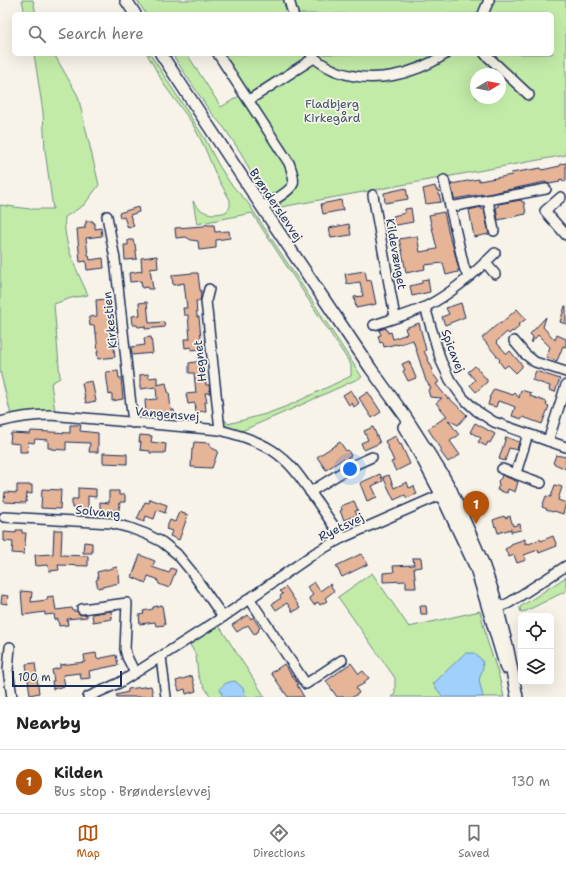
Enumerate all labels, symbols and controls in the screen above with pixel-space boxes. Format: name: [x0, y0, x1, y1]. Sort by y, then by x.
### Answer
search box: [12, 12, 554, 56]
icon: search: [26, 23, 48, 45]
text: Search here: [58, 24, 144, 44]
north arrow: [470, 68, 506, 104]
park label: Fladbjerg Kirkegård: [304, 96, 361, 126]
street label: Brønderslevvej: [246, 165, 306, 245]
street label: Kildevænget: [382, 217, 410, 291]
street label: Kirkestien: [99, 291, 121, 349]
street label: Spicavej: [437, 327, 469, 375]
street label: Hegnet: [190, 339, 210, 383]
street label: Vangensvej: [134, 403, 200, 425]
your location: [340, 459, 360, 479]
pin: 1: [463, 491, 489, 524]
street label: Solvang: [75, 502, 121, 522]
street label: Ryetsvej: [316, 509, 366, 545]
map controls: [518, 613, 554, 685]
button: locate: [518, 613, 554, 649]
button: layers: [518, 649, 554, 685]
scale bar: [12, 669, 122, 688]
text: 100 m: [18, 670, 51, 685]
text: Nearby: [16, 712, 81, 734]
text: Kilden: [54, 763, 103, 783]
text: 1: [26, 773, 32, 790]
text: 130 m: [512, 773, 550, 790]
text: Bus stop · Brønderslevvej: [54, 783, 211, 800]
tab: Map: [76, 822, 100, 861]
tab: Directions: [253, 822, 305, 861]
tab: Saved: [458, 822, 490, 861]

